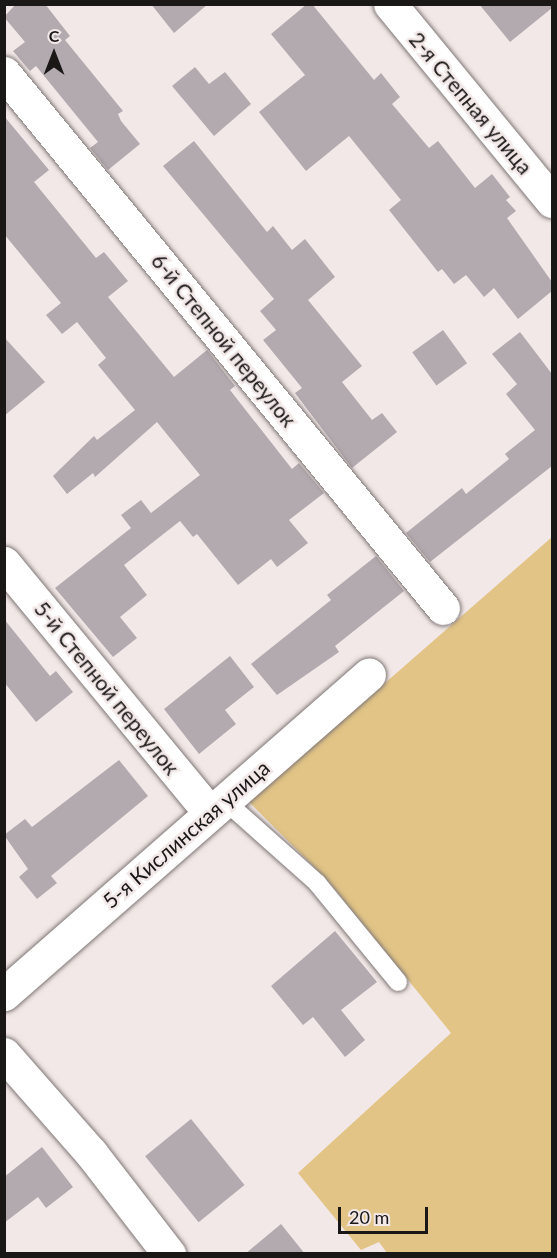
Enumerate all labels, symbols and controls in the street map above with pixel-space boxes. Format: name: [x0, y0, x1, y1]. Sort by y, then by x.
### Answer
north arrow: [24, 24, 84, 84]
text: С: [49, 26, 59, 45]
street label: 2-я Степная улица: [404, 27, 538, 179]
street label: 6-й Степной переулок: [146, 248, 302, 432]
street label: 5-й Степной переулок: [29, 596, 185, 780]
street label: 5-я Кислинская улица: [98, 755, 274, 913]
scale bar: [341, 1195, 431, 1233]
text: 20 m: [349, 1206, 389, 1228]

